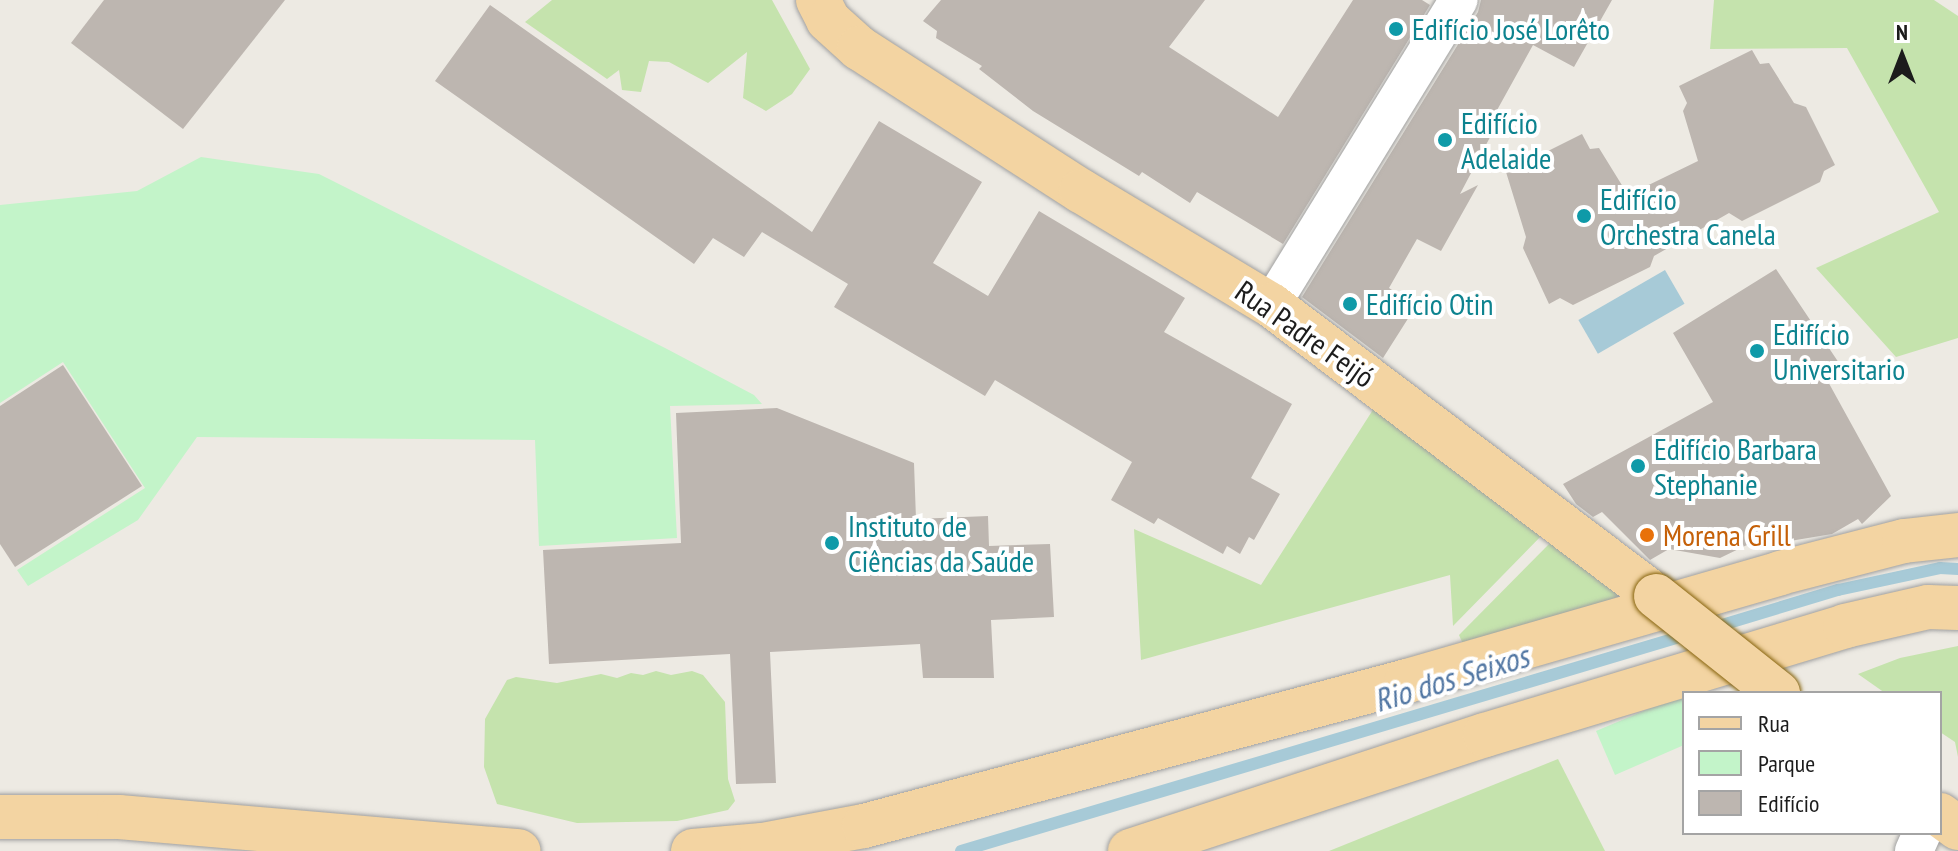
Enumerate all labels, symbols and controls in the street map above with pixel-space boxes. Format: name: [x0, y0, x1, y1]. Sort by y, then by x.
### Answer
place label: Edifício José Lorêto: [1412, 11, 1610, 47]
north arrow: [1862, 16, 1942, 96]
text: N: [1896, 18, 1908, 46]
marker: Edifício José Lorêto: [1387, 20, 1405, 38]
place label: Edifício Adelaide: [1461, 105, 1551, 176]
marker: Edifício Adelaide: [1436, 131, 1454, 149]
place label: Edifício Orchestra Canela: [1600, 181, 1776, 252]
marker: Edifício Orchestra Canela: [1575, 207, 1593, 225]
street label: Rua Padre Feijó: [1229, 273, 1381, 395]
place label: Edifício Otin: [1366, 286, 1493, 322]
marker: Edifício Otin: [1341, 295, 1359, 313]
place label: Edifício Universitario: [1773, 316, 1905, 386]
marker: Edifício Universitario: [1748, 342, 1766, 360]
place label: Edifício Barbara Stephanie: [1654, 431, 1817, 502]
marker: Edifício Barbara Stephanie: [1629, 457, 1647, 475]
place label: Instituto de Ciências da Saúde: [848, 508, 1034, 578]
place label: Morena Grill: [1663, 517, 1791, 553]
marker: Morena Grill: [1638, 526, 1656, 544]
marker: Instituto de Ciências da Saúde: [823, 534, 841, 552]
water label: Rio dos Seixos: [1369, 636, 1533, 720]
legend: [1682, 691, 1942, 835]
text: Rua: [1758, 708, 1790, 739]
text: Parque: [1758, 748, 1815, 779]
text: Edifício: [1758, 788, 1819, 819]

